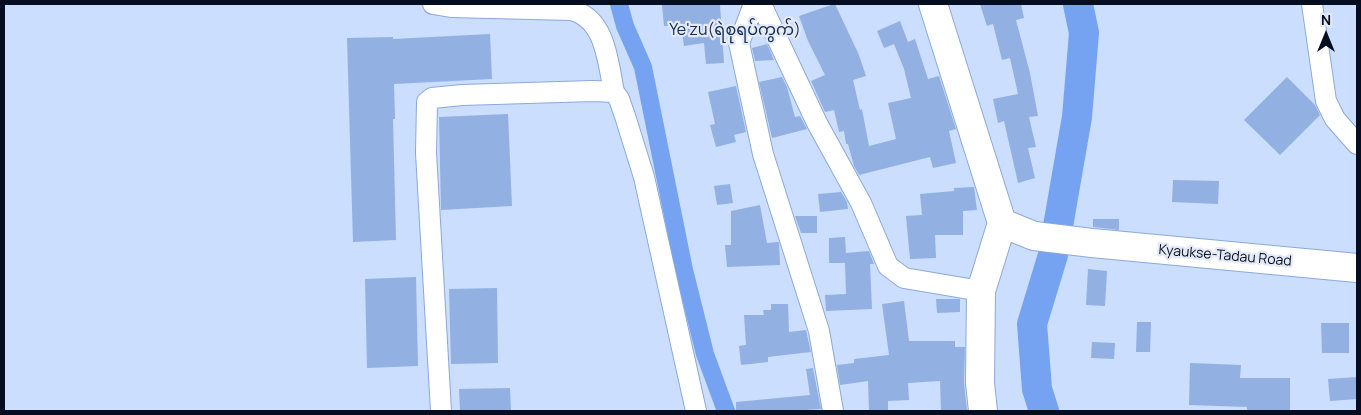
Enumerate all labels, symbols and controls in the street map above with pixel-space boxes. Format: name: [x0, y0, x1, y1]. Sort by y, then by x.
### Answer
north arrow: [1301, 10, 1351, 60]
text: N: [1321, 10, 1331, 29]
district label: Ye'zu(ရဲစုရပ်ကွက်): [669, 21, 801, 41]
street label: Kyaukse-Tadau Road: [1158, 242, 1292, 270]

